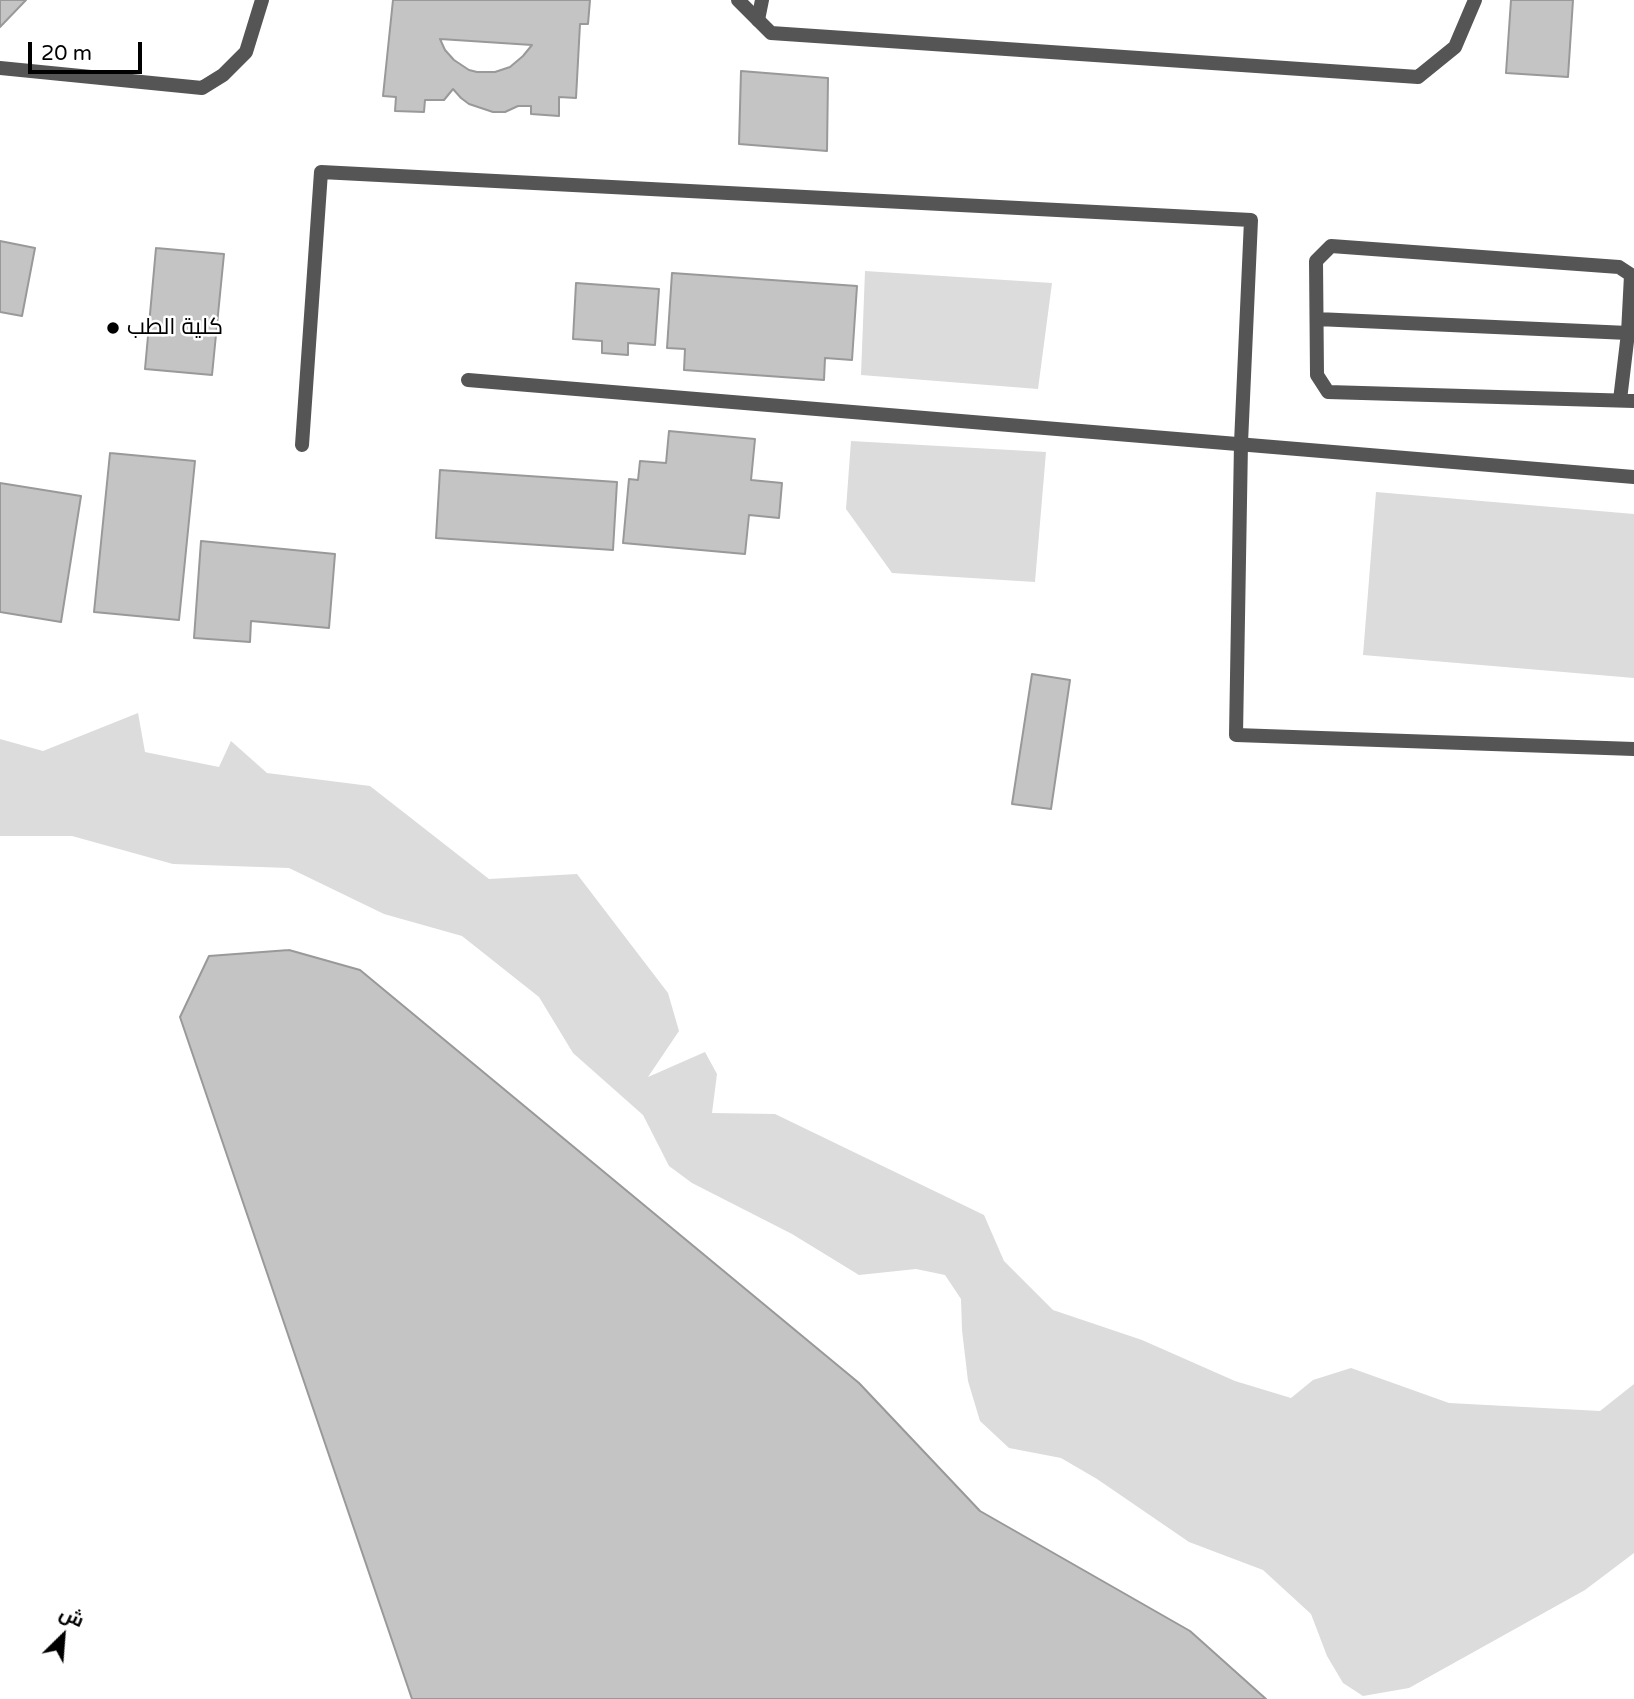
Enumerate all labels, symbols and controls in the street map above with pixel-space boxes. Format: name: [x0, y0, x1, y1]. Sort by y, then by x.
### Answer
scale bar: [32, 28, 145, 72]
text: 20 m: [41, 41, 92, 66]
place label: كلية الطب: [127, 314, 223, 342]
marker: كلية الطب: [105, 320, 121, 336]
north arrow: [28, 1601, 98, 1671]
text: ش: [56, 1602, 88, 1632]

